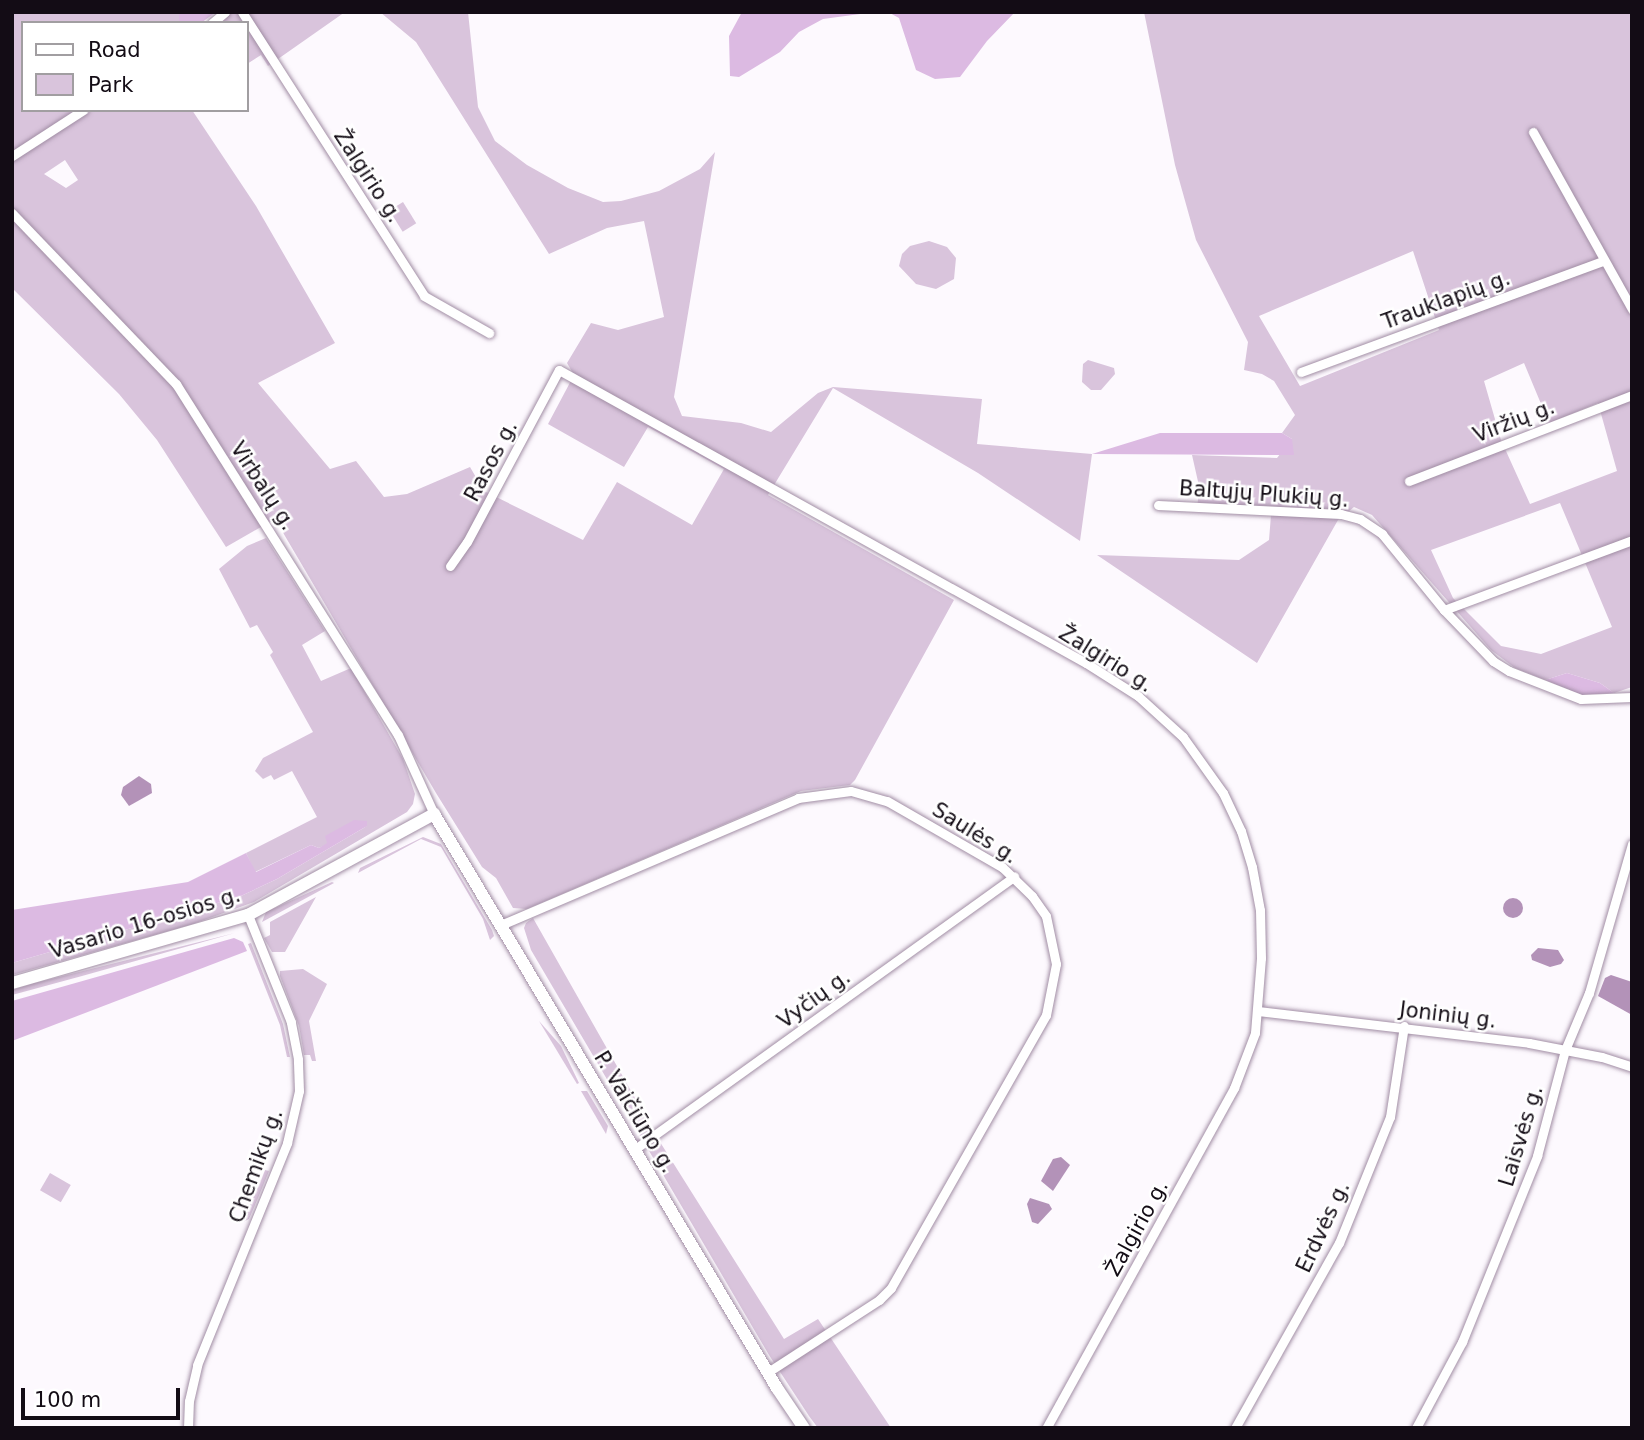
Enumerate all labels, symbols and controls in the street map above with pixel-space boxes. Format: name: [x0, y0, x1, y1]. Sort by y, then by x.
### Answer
legend: [21, 21, 248, 112]
text: Road: [88, 38, 141, 62]
text: Park: [88, 73, 133, 97]
street label: Žalgirio g.: [328, 125, 408, 227]
street label: Trauklapių g.: [1378, 265, 1514, 335]
street label: Viržių g.: [1470, 394, 1558, 448]
street label: Rasos g.: [459, 416, 523, 506]
street label: Virbalų g.: [225, 437, 301, 535]
street label: Baltųjų Plukių g.: [1178, 475, 1350, 513]
street label: Žalgirio g.: [1054, 620, 1158, 698]
street label: Saulės g.: [928, 797, 1022, 869]
street label: Vasario 16-osios g.: [47, 882, 243, 964]
street label: Vyčių g.: [773, 964, 855, 1034]
street label: Joninių g.: [1398, 997, 1498, 1033]
street label: P. Vaičiūno g.: [589, 1046, 681, 1178]
street label: Laisvės g.: [1494, 1082, 1548, 1190]
street label: Chemikų g.: [224, 1106, 288, 1226]
street label: Žalgirio g.: [1100, 1175, 1174, 1281]
street label: Erdvės g.: [1291, 1177, 1355, 1277]
scale bar: [24, 1374, 184, 1418]
text: 100 m: [34, 1388, 101, 1412]

